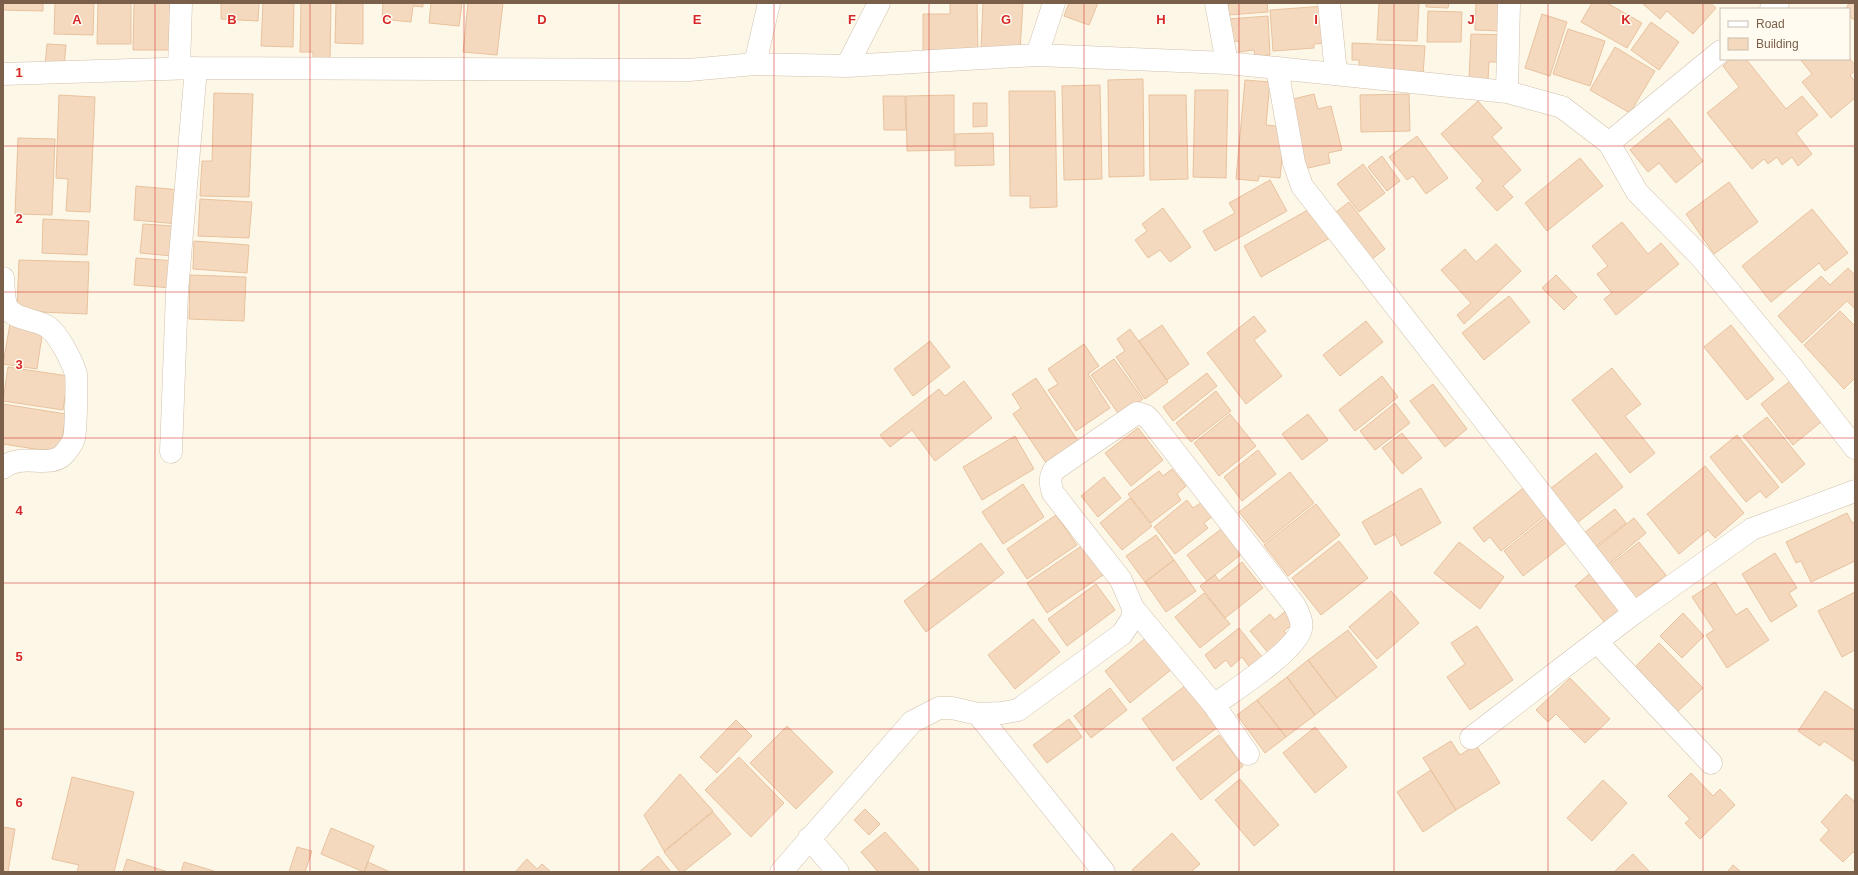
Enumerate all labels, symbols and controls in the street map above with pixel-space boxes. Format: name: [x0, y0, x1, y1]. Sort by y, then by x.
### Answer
legend: [1720, 8, 1850, 60]
text: A: [72, 12, 82, 27]
text: B: [227, 12, 237, 27]
text: C: [382, 12, 392, 27]
text: D: [537, 12, 547, 27]
text: E: [693, 12, 702, 27]
text: F: [848, 12, 856, 27]
text: G: [1001, 12, 1011, 27]
text: H: [1156, 12, 1166, 27]
text: I: [1314, 12, 1318, 27]
text: J: [1467, 12, 1475, 27]
text: K: [1621, 12, 1631, 27]
text: Road: [1756, 17, 1785, 31]
text: Building: [1756, 37, 1799, 51]
text: 1: [15, 65, 23, 80]
text: 2: [15, 211, 23, 226]
text: 3: [15, 357, 23, 372]
text: 4: [15, 503, 23, 518]
text: 5: [15, 649, 23, 664]
text: 6: [15, 795, 23, 810]

